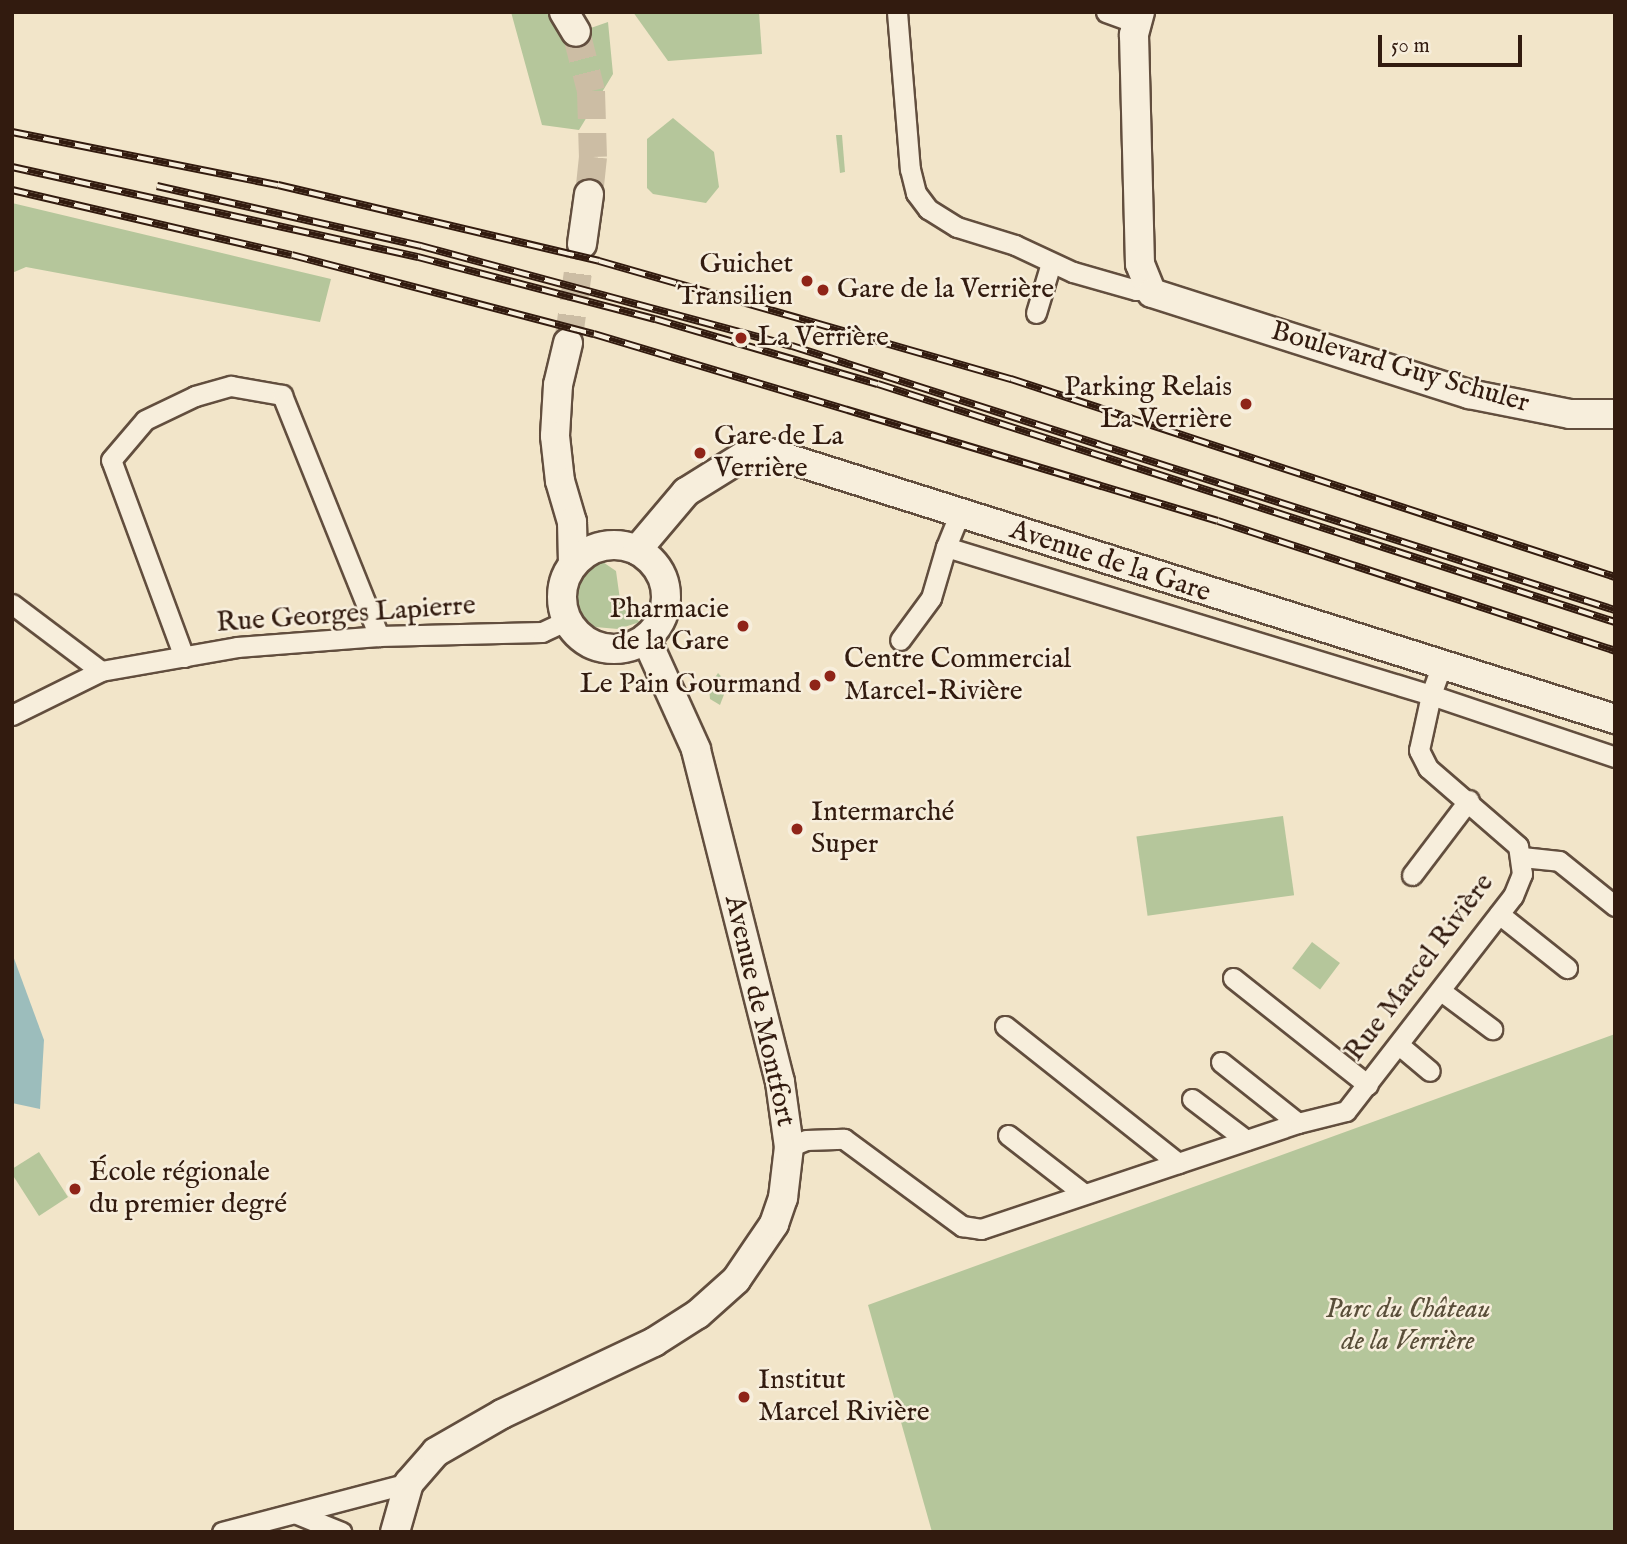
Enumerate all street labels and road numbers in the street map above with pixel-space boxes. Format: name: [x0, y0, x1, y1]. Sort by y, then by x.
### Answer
street label: Boulevard Guy Schuler: [1267, 315, 1533, 421]
street label: Avenue de la Gare: [1005, 514, 1215, 610]
street label: Rue Georges Lapierre: [215, 589, 477, 641]
street label: Rue Marcel Rivière: [1338, 868, 1502, 1068]
street label: Avenue de Montfort: [716, 892, 802, 1130]

